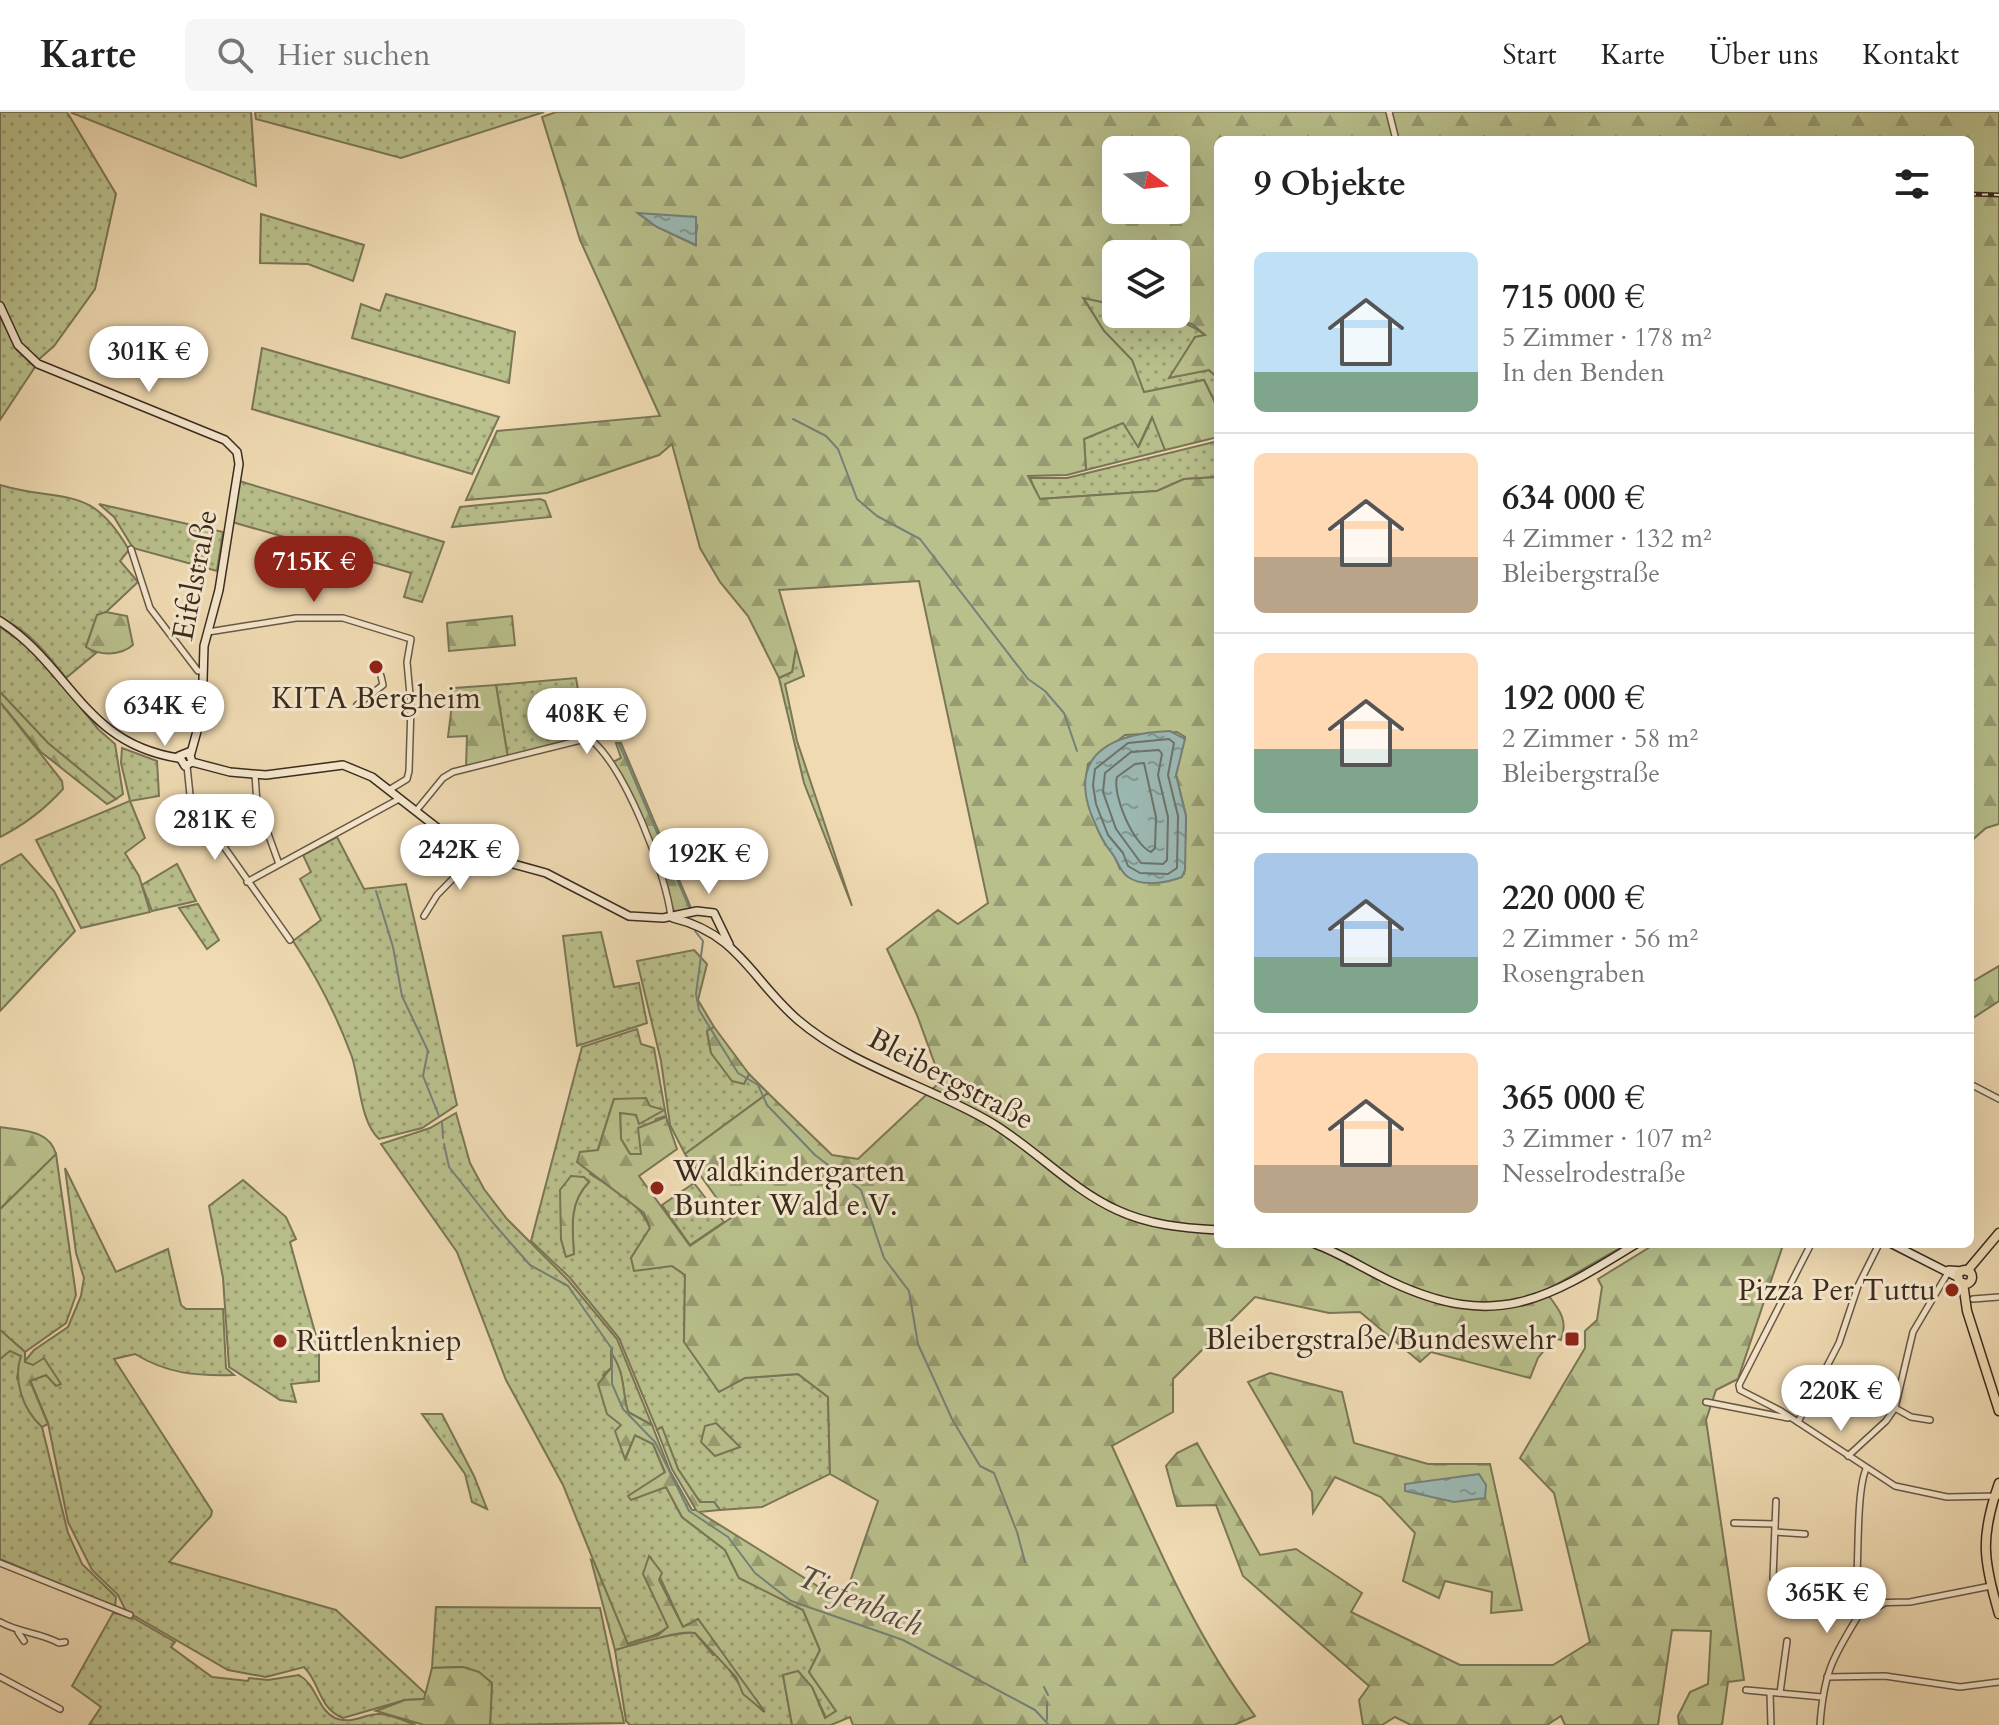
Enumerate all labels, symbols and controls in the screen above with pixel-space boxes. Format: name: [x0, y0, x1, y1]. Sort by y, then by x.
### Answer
search box: [185, 19, 745, 91]
text: Karte: [40, 29, 137, 81]
icon: search: [213, 33, 257, 77]
text: Hier suchen: [277, 35, 431, 76]
text: Start: [1503, 36, 1557, 74]
text: Karte: [1601, 36, 1665, 74]
text: Über uns: [1709, 36, 1818, 74]
text: Kontakt: [1862, 36, 1959, 74]
north arrow: [1102, 136, 1190, 224]
map controls: [1102, 136, 1190, 328]
text: 9 Objekte: [1254, 161, 1406, 207]
icon: filters: [1890, 162, 1934, 206]
button: layers: [1102, 240, 1190, 328]
text: 715 000 €: [1502, 274, 1645, 320]
icon: home: [1318, 284, 1414, 380]
text: 5 Zimmer · 178 m²: [1502, 320, 1712, 355]
pin: 301K €: [84, 326, 214, 394]
text: 301K €: [107, 334, 191, 369]
text: In den Benden: [1502, 355, 1665, 390]
text: 634 000 €: [1502, 475, 1645, 521]
icon: home: [1318, 485, 1414, 581]
street label: Eifelstraße: [162, 506, 228, 644]
text: 4 Zimmer · 132 m²: [1502, 521, 1712, 556]
pin: 715K €: [249, 536, 379, 604]
text: 715K €: [272, 544, 356, 579]
text: Bleibergstraße: [1502, 556, 1660, 591]
marker: KITA Bergheim: [367, 658, 385, 676]
text: 192 000 €: [1502, 675, 1645, 721]
place label: KITA Bergheim: [271, 678, 481, 719]
pin: 634K €: [100, 680, 230, 748]
icon: home: [1318, 685, 1414, 781]
text: 634K €: [123, 688, 207, 723]
pin: 408K €: [522, 688, 652, 756]
text: 408K €: [545, 696, 629, 731]
text: 2 Zimmer · 58 m²: [1502, 721, 1698, 756]
text: Bleibergstraße: [1502, 756, 1660, 791]
pin: 281K €: [150, 794, 280, 862]
text: 281K €: [173, 802, 257, 837]
pin: 242K €: [395, 824, 525, 892]
pin: 192K €: [644, 828, 774, 896]
text: 242K €: [418, 832, 502, 867]
text: 192K €: [667, 836, 751, 871]
text: 220 000 €: [1502, 875, 1645, 921]
icon: home: [1318, 885, 1414, 981]
text: 2 Zimmer · 56 m²: [1502, 921, 1698, 956]
text: Rosengraben: [1502, 956, 1645, 991]
street label: Bleibergstraße: [861, 1018, 1041, 1140]
text: 365 000 €: [1502, 1075, 1645, 1121]
icon: home: [1318, 1085, 1414, 1181]
text: 3 Zimmer · 107 m²: [1502, 1121, 1712, 1156]
place label: Waldkindergarten Bunter Wald e.V.: [672, 1151, 906, 1226]
text: Nesselrodestraße: [1502, 1156, 1686, 1191]
marker: Waldkindergarten Bunter Wald e.V.: [648, 1179, 666, 1197]
place label: Pizza Per Tuttu: [1738, 1270, 1936, 1311]
marker: Pizza Per Tuttu: [1943, 1281, 1961, 1299]
place label: Bleibergstraße/Bundeswehr: [1205, 1319, 1556, 1360]
place label: Rüttlenkniep: [296, 1321, 462, 1362]
marker: Bleibergstraße/Bundeswehr: [1563, 1330, 1581, 1348]
marker: Rüttlenkniep: [271, 1332, 289, 1350]
pin: 220K €: [1776, 1365, 1906, 1433]
text: 220K €: [1799, 1373, 1883, 1408]
water label: Tiefenbach: [790, 1555, 930, 1647]
pin: 365K €: [1762, 1567, 1892, 1635]
text: 365K €: [1785, 1575, 1869, 1610]

